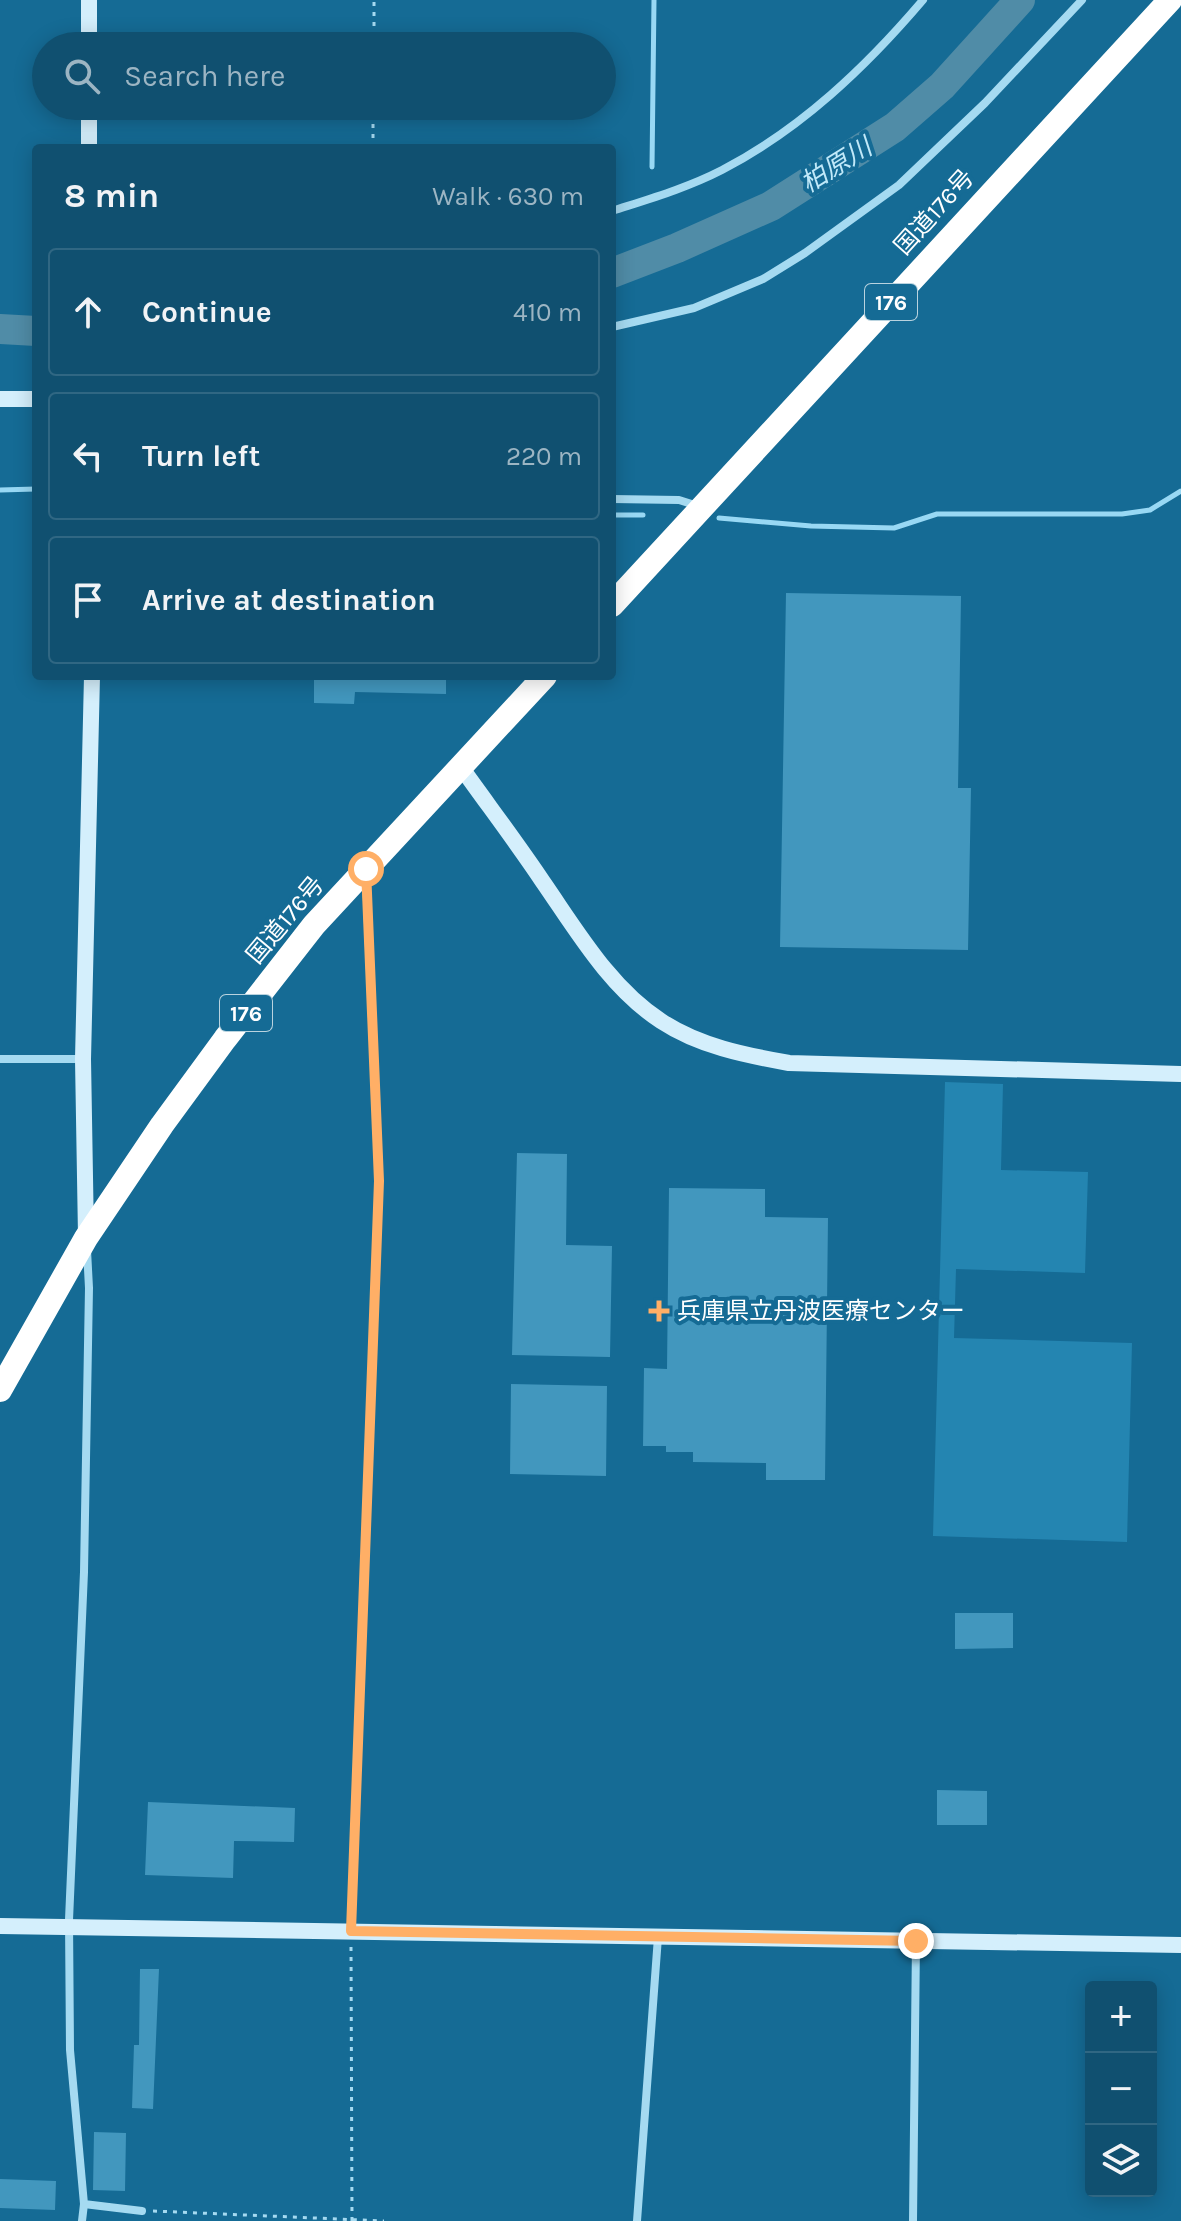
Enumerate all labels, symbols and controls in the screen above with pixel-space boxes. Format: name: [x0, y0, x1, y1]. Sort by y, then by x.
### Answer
search box: [32, 32, 616, 120]
icon: search: [60, 54, 104, 98]
text: Search here: [124, 58, 285, 94]
water label: 柏原川: [795, 130, 880, 199]
street label: 国道176号: [888, 164, 980, 260]
text: 8 min: [64, 176, 159, 216]
text: Walk · 630 m: [432, 181, 584, 212]
road number: 176: [865, 284, 917, 320]
icon: ahead: [66, 290, 110, 334]
text: Continue: [142, 294, 272, 330]
text: 410 m: [513, 297, 582, 328]
icon: left: [66, 434, 110, 478]
text: Turn left: [142, 438, 260, 474]
text: 220 m: [506, 441, 582, 472]
icon: arrive: [66, 578, 110, 622]
text: Arrive at destination: [142, 582, 436, 618]
route start: [348, 851, 384, 887]
street label: 国道176号: [241, 871, 329, 969]
road number: 176: [220, 995, 272, 1031]
place label: 兵庫県立丹波医療センター: [677, 1297, 965, 1325]
marker: 兵庫県立丹波医療センター: [648, 1300, 670, 1322]
route end: [898, 1923, 934, 1959]
map controls: [1085, 1981, 1157, 2197]
button: +: [1085, 1981, 1157, 2053]
button: −: [1085, 2053, 1157, 2125]
button: layers: [1085, 2125, 1157, 2197]

